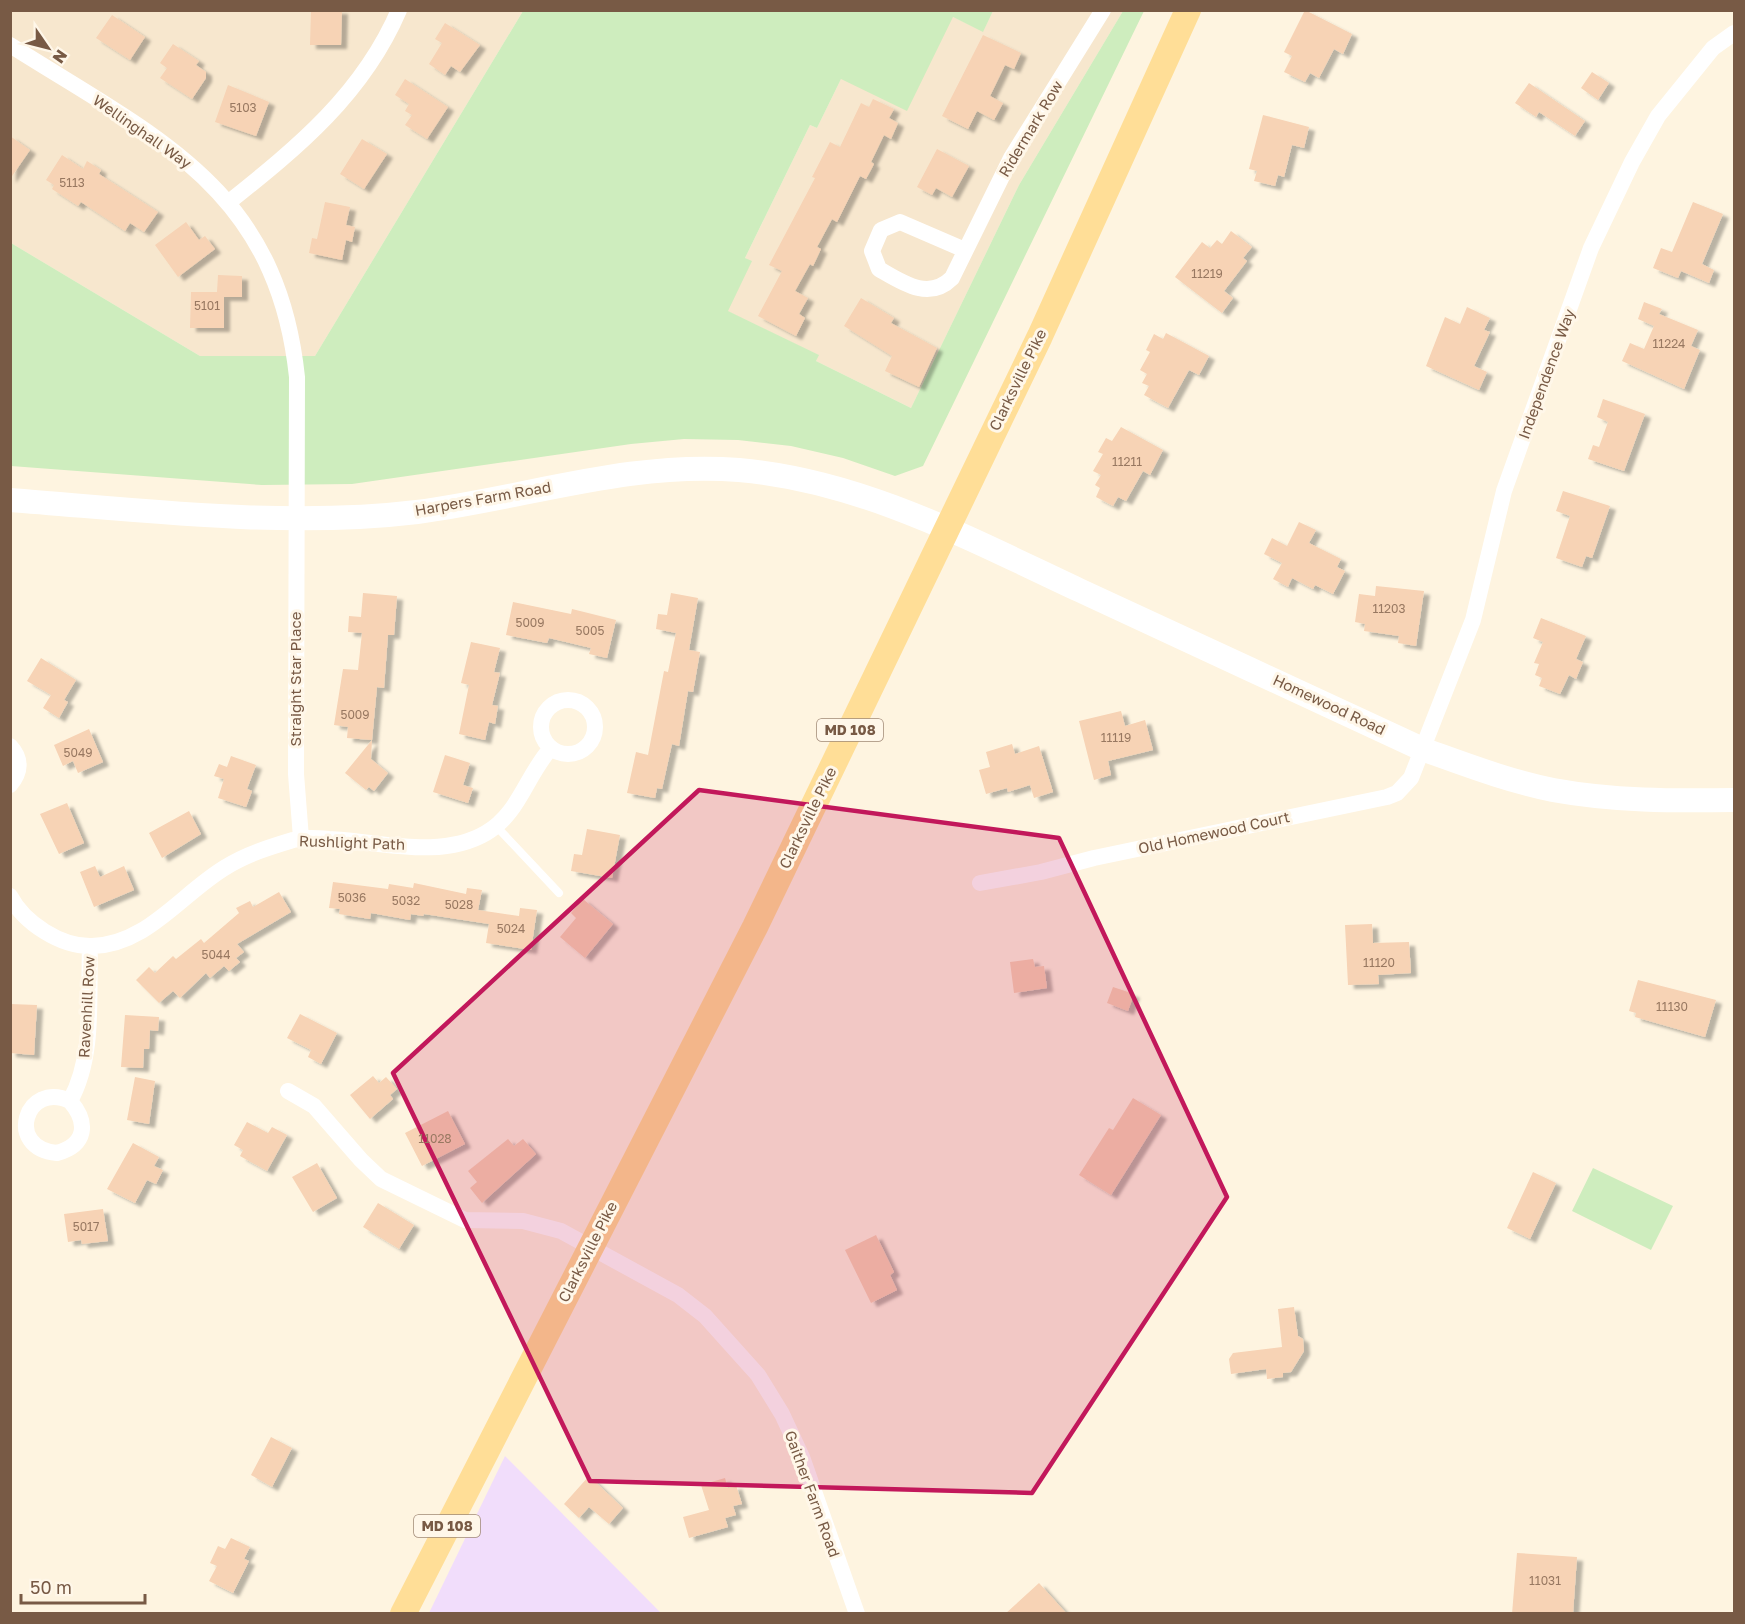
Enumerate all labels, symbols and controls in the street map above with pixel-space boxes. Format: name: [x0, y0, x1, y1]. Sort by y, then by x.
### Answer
north arrow: [18, 18, 78, 78]
text: N: [49, 46, 72, 67]
street label: Ridermark Row: [994, 77, 1066, 180]
street label: Wellinghall Way: [90, 91, 196, 172]
house number: 5103: [229, 100, 257, 115]
house number: 5113: [59, 175, 85, 190]
house number: 11219: [1191, 266, 1223, 281]
house number: 5101: [194, 298, 220, 313]
street label: Independence Way: [1514, 306, 1578, 441]
street label: Clarksville Pike: [985, 326, 1050, 433]
house number: 11224: [1653, 336, 1685, 351]
house number: 11211: [1112, 454, 1142, 469]
street label: Harpers Farm Road: [413, 477, 552, 519]
house number: 11203: [1372, 601, 1406, 616]
street label: Straight Star Place: [286, 611, 304, 746]
house number: 5009: [515, 615, 545, 630]
house number: 5005: [576, 623, 604, 638]
street label: Homewood Road: [1270, 670, 1388, 738]
house number: 5009: [340, 707, 370, 722]
road number: MD 108: [817, 719, 883, 741]
house number: 11119: [1101, 730, 1131, 745]
house number: 5049: [64, 745, 92, 760]
street label: Clarksville Pike: [775, 764, 840, 871]
street label: Old Homewood Court: [1136, 807, 1291, 857]
street label: Rushlight Path: [299, 831, 405, 853]
house number: 5036: [338, 890, 366, 905]
house number: 5032: [392, 893, 420, 908]
house number: 5028: [445, 897, 473, 912]
house number: 5024: [497, 921, 525, 936]
house number: 5044: [201, 947, 231, 962]
house number: 11120: [1363, 955, 1395, 970]
street label: Ravenhill Row: [74, 956, 98, 1058]
house number: 11130: [1656, 999, 1688, 1014]
house number: 11028: [418, 1131, 452, 1146]
street label: Clarksville Pike: [554, 1198, 620, 1305]
house number: 5017: [73, 1219, 99, 1234]
street label: Gaither Farm Road: [782, 1428, 844, 1559]
road number: MD 108: [414, 1515, 480, 1537]
scale bar: [21, 1567, 146, 1605]
house number: 11031: [1529, 1573, 1561, 1588]
text: 50 m: [30, 1576, 72, 1598]

